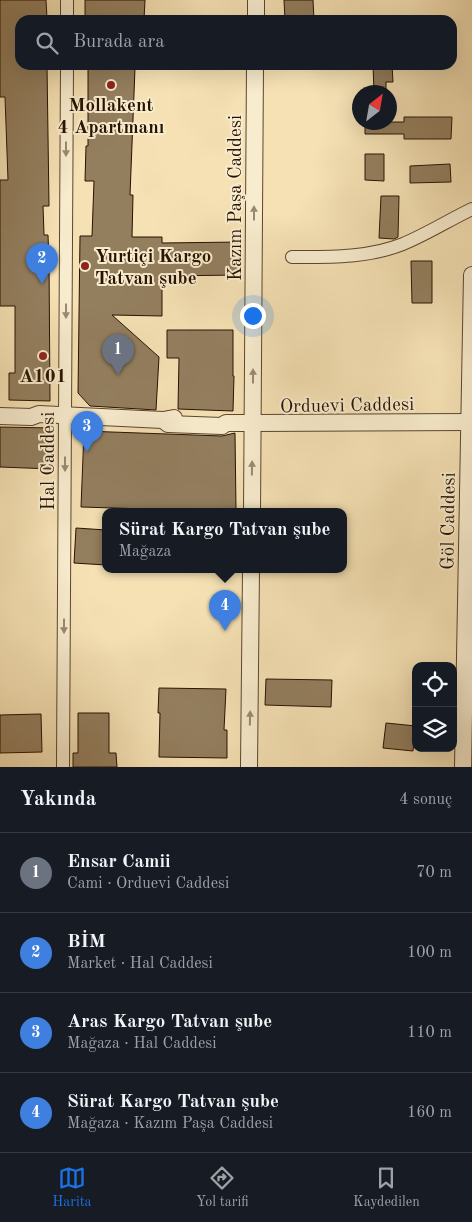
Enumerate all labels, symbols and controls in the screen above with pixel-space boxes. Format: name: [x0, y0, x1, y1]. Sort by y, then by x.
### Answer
search box: [15, 15, 457, 70]
icon: search: [33, 29, 61, 57]
text: Burada ara: [73, 33, 165, 52]
marker: Mollakent 4 Apartmanı: [105, 79, 117, 91]
north arrow: [352, 85, 397, 130]
place label: Mollakent 4 Apartmanı: [58, 97, 165, 138]
street label: Kazım Paşa Caddesi: [227, 115, 246, 281]
one-way arrow: [62, 141, 70, 157]
one-way arrow: [250, 205, 258, 221]
pin: 2: [26, 243, 58, 284]
place label: Yurtiçi Kargo Tatvan şube: [95, 248, 211, 289]
marker: Yurtiçi Kargo Tatvan şube: [79, 260, 91, 272]
one-way arrow: [62, 303, 70, 319]
your location: [240, 303, 266, 329]
pin: 1: [102, 334, 134, 375]
marker: A101: [37, 350, 49, 362]
one-way arrow: [249, 367, 257, 383]
place label: A101: [19, 368, 67, 387]
street label: Orduevi Caddesi: [280, 396, 414, 417]
pin: 3: [71, 411, 103, 452]
street label: Hal Caddesi: [40, 412, 59, 510]
one-way arrow: [61, 456, 69, 472]
one-way arrow: [248, 460, 256, 476]
street label: Göl Caddesi: [439, 472, 460, 570]
popup: [102, 508, 347, 573]
text: Sürat Kargo Tatvan şube: [119, 521, 330, 540]
text: Mağaza: [119, 544, 171, 560]
pin: 4: [209, 590, 241, 631]
one-way arrow: [60, 618, 68, 634]
map controls: [412, 662, 457, 752]
button: locate: [412, 662, 457, 707]
button: layers: [412, 707, 457, 752]
one-way arrow: [246, 710, 254, 726]
text: Yakında: [20, 789, 96, 810]
text: 4 sonuç: [399, 792, 452, 808]
text: Ensar Camii: [67, 853, 171, 872]
text: 1: [31, 865, 41, 881]
text: 70 m: [416, 865, 452, 881]
text: Cami · Orduevi Caddesi: [67, 876, 229, 892]
text: BİM: [67, 933, 106, 952]
text: 2: [31, 945, 41, 961]
text: 100 m: [407, 945, 452, 961]
text: Market · Hal Caddesi: [67, 956, 213, 972]
text: Aras Kargo Tatvan şube: [67, 1013, 272, 1032]
text: 3: [31, 1025, 41, 1041]
text: 110 m: [407, 1025, 452, 1041]
text: Mağaza · Hal Caddesi: [67, 1036, 217, 1052]
text: Sürat Kargo Tatvan şube: [67, 1093, 279, 1112]
text: 4: [31, 1105, 41, 1121]
text: 160 m: [407, 1105, 452, 1121]
text: Mağaza · Kazım Paşa Caddesi: [67, 1116, 273, 1132]
tab: Harita: [52, 1164, 92, 1211]
tab: Yol tarifi: [196, 1164, 249, 1211]
tab: Kaydedilen: [353, 1164, 420, 1211]

